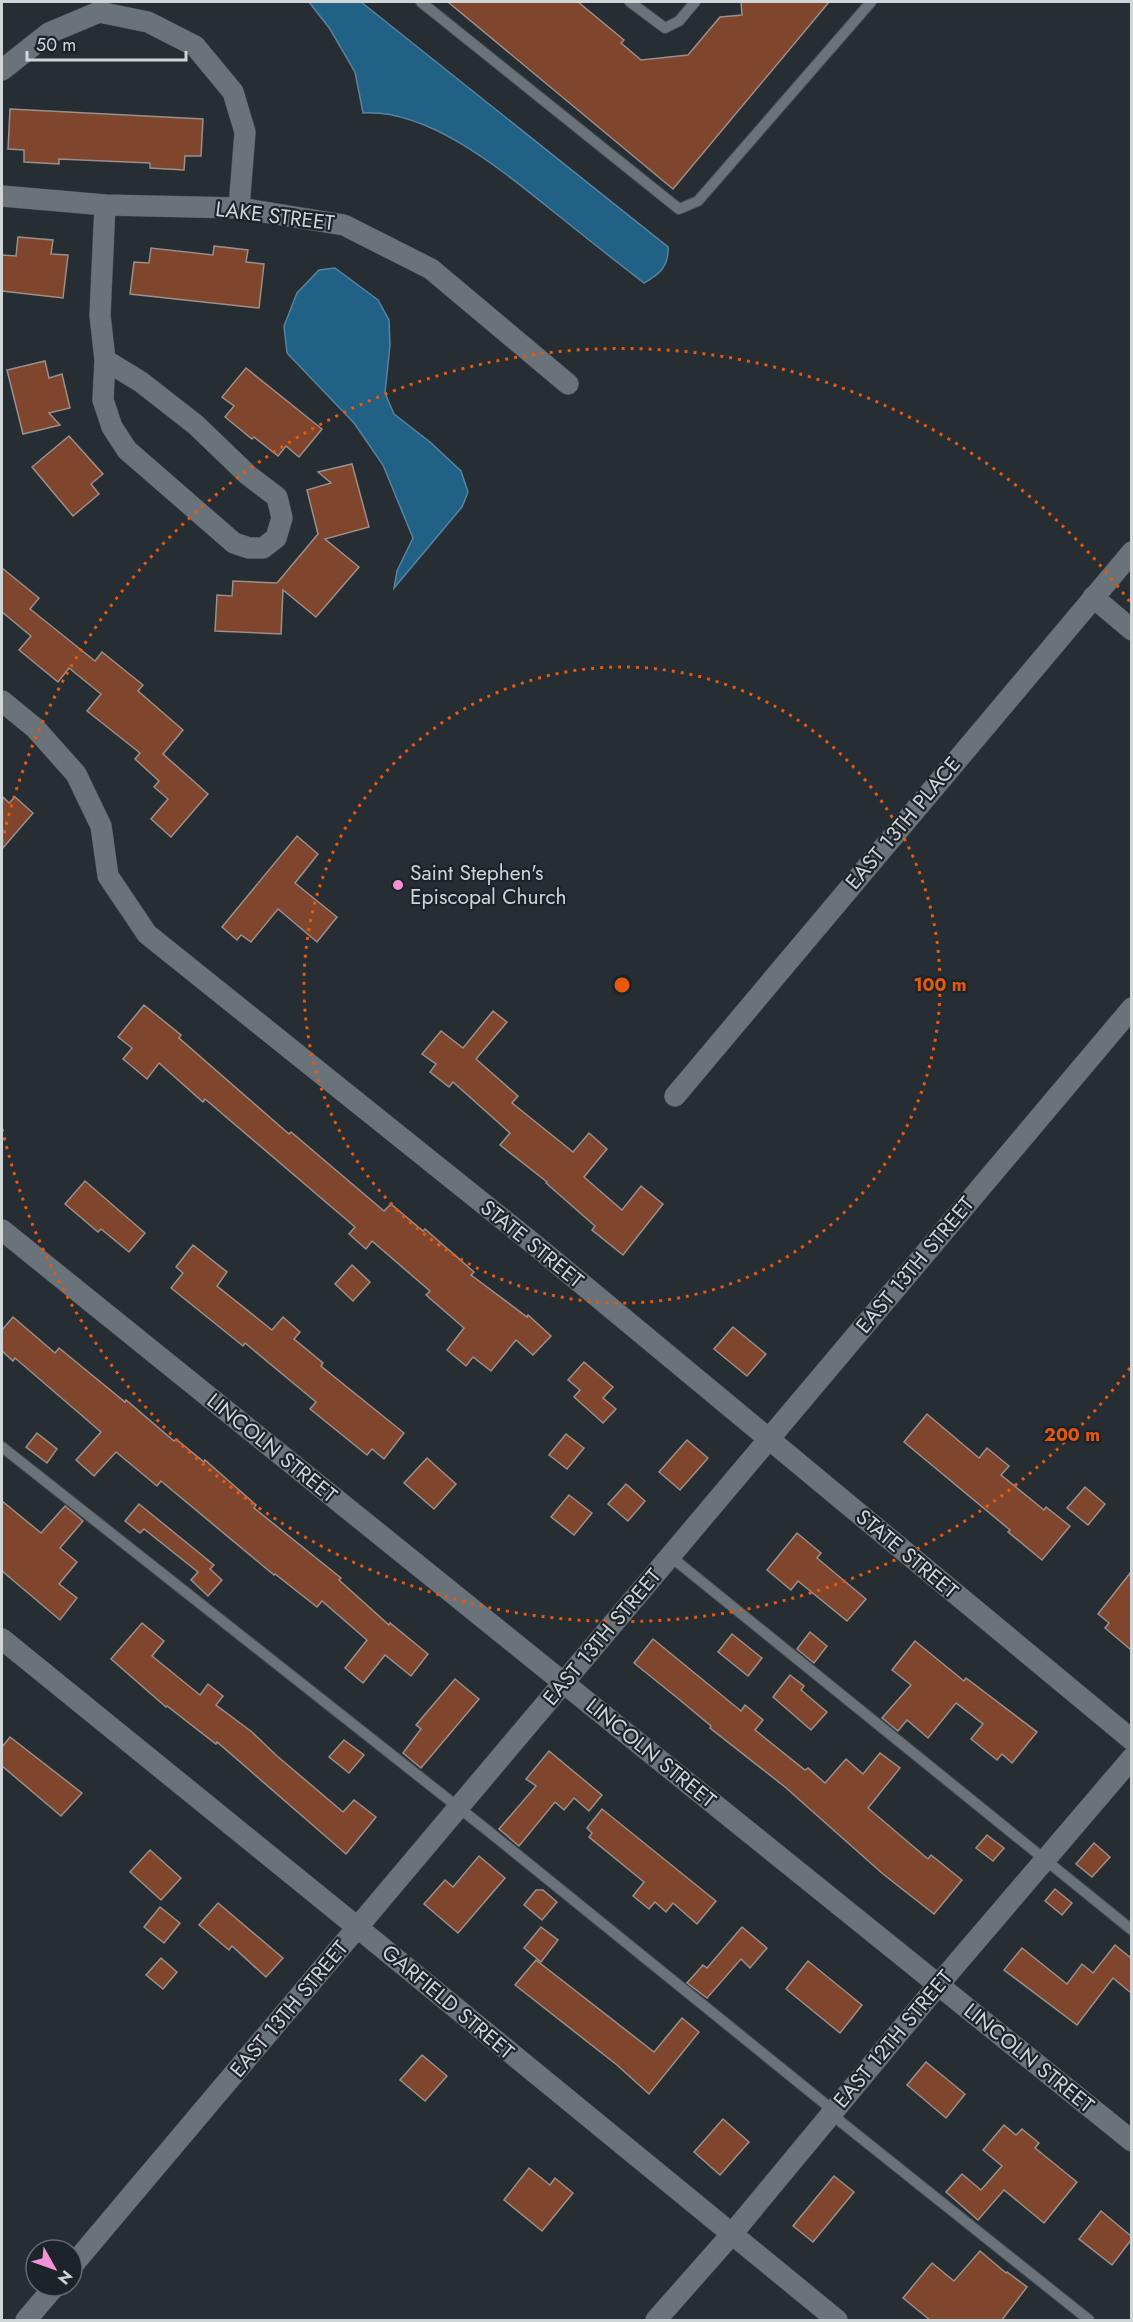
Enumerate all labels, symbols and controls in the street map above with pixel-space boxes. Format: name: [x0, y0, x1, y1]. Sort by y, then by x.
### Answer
scale bar: [27, 24, 186, 62]
text: 50 m: [36, 32, 76, 58]
street label: LAKE STREET: [214, 194, 336, 238]
street label: EAST 13TH PLACE: [838, 750, 968, 896]
place label: Saint Stephen's Episcopal Church: [410, 858, 567, 912]
marker: Saint Stephen's Episcopal Church: [391, 878, 405, 892]
text: 100 m: [913, 972, 967, 998]
centre of rings: [612, 975, 632, 995]
street label: EAST 13TH STREET: [849, 1190, 981, 1340]
street label: STATE STREET: [474, 1193, 590, 1295]
street label: LINCOLN STREET: [200, 1386, 344, 1510]
text: 200 m: [1044, 1422, 1100, 1448]
street label: STATE STREET: [849, 1502, 965, 1606]
street label: EAST 13TH STREET: [536, 1562, 668, 1712]
street label: LINCOLN STREET: [579, 1691, 723, 1815]
street label: EAST 13TH STREET: [223, 1934, 355, 2084]
street label: GARFIELD STREET: [375, 1938, 521, 2066]
street label: EAST 12TH STREET: [826, 1964, 960, 2114]
street label: LINCOLN STREET: [957, 1996, 1101, 2120]
north arrow: [24, 2238, 84, 2298]
text: N: [52, 2265, 78, 2290]

